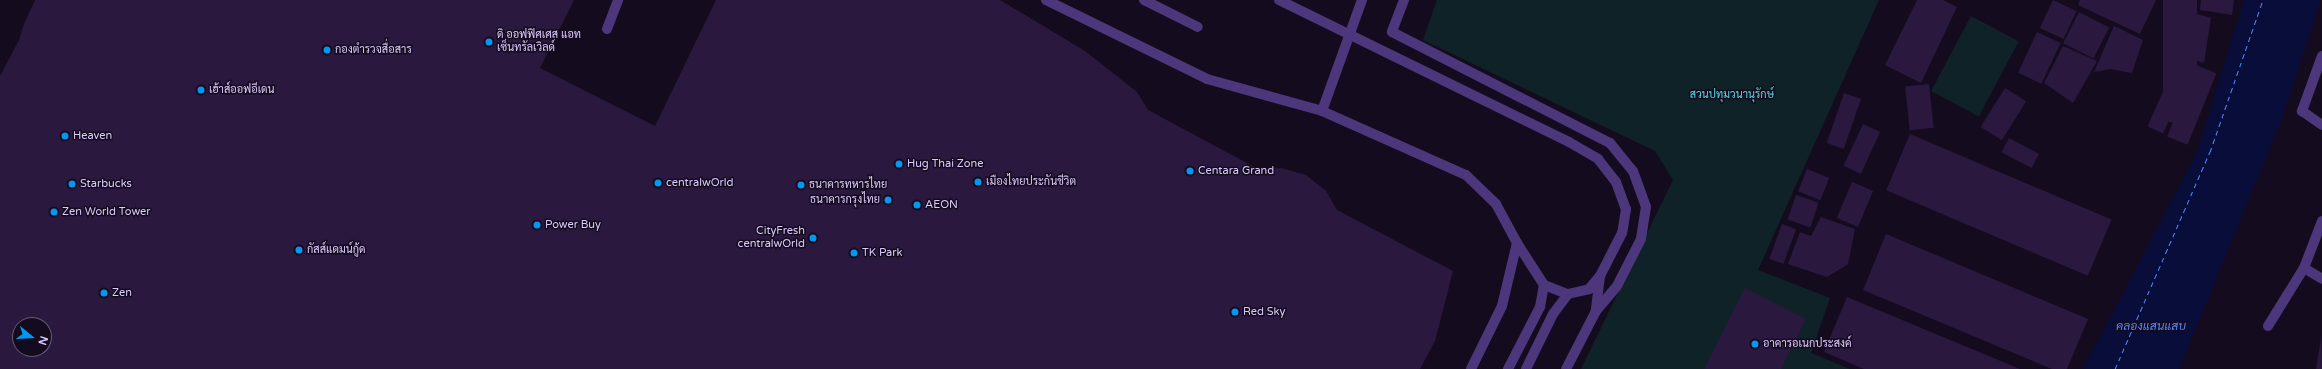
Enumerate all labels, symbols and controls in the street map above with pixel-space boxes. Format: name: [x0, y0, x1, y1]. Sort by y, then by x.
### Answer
place label: ดิ ออฟฟิศเศส แอท เซ็นทรัลเวิลด์: [497, 29, 581, 55]
marker: ดิ ออฟฟิศเศส แอท เซ็นทรัลเวิลด์: [484, 37, 494, 47]
place label: กองตำรวจสื่อสาร: [335, 43, 412, 57]
marker: กองตำรวจสื่อสาร: [322, 45, 332, 55]
place label: เฮ้าส์ออฟอีเดน: [209, 83, 275, 97]
marker: เฮ้าส์ออฟอีเดน: [196, 85, 206, 95]
park label: สวนปทุมวนานุรักษ์: [1690, 88, 1774, 102]
place label: Heaven: [73, 129, 112, 143]
marker: Heaven: [60, 131, 70, 141]
place label: Hug Thai Zone: [907, 157, 983, 171]
marker: Hug Thai Zone: [894, 159, 904, 169]
place label: Centara Grand: [1198, 164, 1274, 178]
marker: Centara Grand: [1185, 166, 1195, 176]
place label: เมืองไทยประกันชีวิต: [986, 175, 1076, 189]
place label: centralwOrld: [666, 176, 733, 190]
place label: Starbucks: [80, 177, 132, 191]
marker: เมืองไทยประกันชีวิต: [973, 177, 983, 187]
marker: centralwOrld: [653, 178, 663, 188]
place label: ธนาคารทหารไทย: [809, 178, 887, 192]
marker: Starbucks: [67, 179, 77, 189]
marker: ธนาคารทหารไทย: [796, 180, 806, 190]
place label: ธนาคารกรุงไทย: [810, 193, 880, 207]
marker: ธนาคารกรุงไทย: [883, 195, 893, 205]
place label: AEON: [925, 198, 958, 212]
marker: AEON: [912, 200, 922, 210]
place label: Zen World Tower: [62, 205, 151, 219]
marker: Zen World Tower: [49, 207, 59, 217]
place label: Power Buy: [545, 218, 601, 232]
marker: Power Buy: [532, 220, 542, 230]
place label: CityFresh centralwOrld: [738, 225, 805, 251]
marker: CityFresh centralwOrld: [808, 233, 818, 243]
place label: กัสส์แดมน์กู้ด: [307, 243, 366, 257]
marker: กัสส์แดมน์กู้ด: [294, 245, 304, 255]
place label: TK Park: [862, 246, 902, 260]
marker: TK Park: [849, 248, 859, 258]
place label: Zen: [112, 286, 132, 300]
marker: Zen: [99, 288, 109, 298]
place label: Red Sky: [1243, 305, 1285, 319]
marker: Red Sky: [1230, 307, 1240, 317]
north arrow: [12, 317, 52, 357]
water label: คลองแสนแสบ: [2116, 320, 2186, 334]
text: N: [35, 334, 50, 347]
place label: อาคารอเนกประสงค์: [1763, 337, 1852, 351]
marker: อาคารอเนกประสงค์: [1750, 339, 1760, 349]

